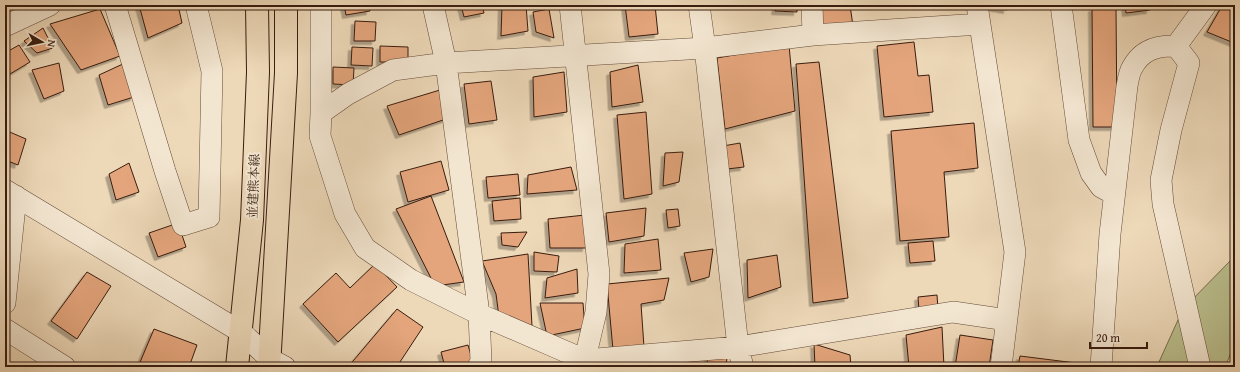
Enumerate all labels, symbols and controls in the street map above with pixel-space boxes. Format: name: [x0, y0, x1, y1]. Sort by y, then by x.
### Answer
north arrow: [22, 22, 62, 62]
text: N: [43, 39, 60, 49]
street label: 並建熊本線: [243, 153, 264, 219]
scale bar: [1090, 324, 1147, 350]
text: 20 m: [1096, 329, 1120, 346]

